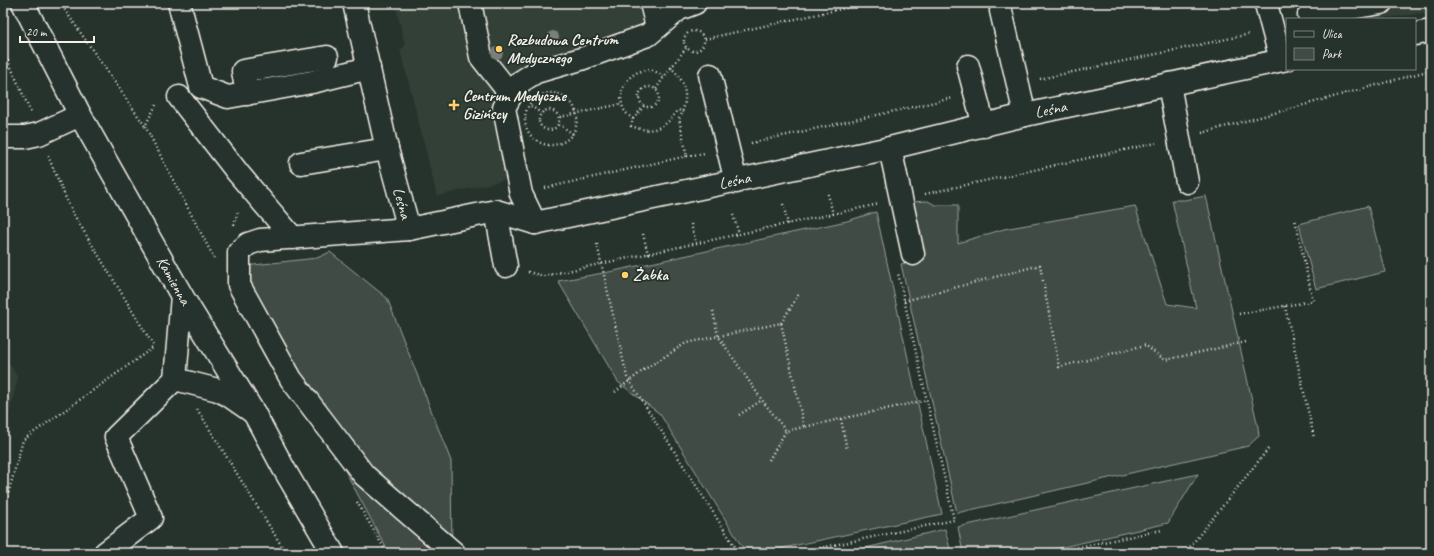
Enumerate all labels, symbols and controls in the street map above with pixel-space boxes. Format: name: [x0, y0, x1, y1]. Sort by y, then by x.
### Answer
scale bar: [20, 18, 94, 44]
legend: [1286, 18, 1416, 70]
text: 20 m: [26, 24, 48, 40]
text: Ulica: [1322, 26, 1343, 42]
place label: Rozbudowa Centrum Medycznego: [507, 30, 619, 68]
marker: Rozbudowa Centrum Medycznego: [494, 44, 504, 54]
text: Park: [1322, 46, 1343, 62]
place label: Centrum Medyczne Gizińscy: [463, 86, 567, 124]
street label: Leśna: [1033, 96, 1069, 123]
marker: Centrum Medyczne Gizińscy: [448, 99, 460, 111]
street label: Leśna: [717, 168, 753, 194]
street label: Leśna: [388, 185, 416, 222]
street label: Kamienna: [152, 253, 196, 310]
place label: Żabka: [633, 265, 670, 285]
marker: Żabka: [620, 270, 630, 280]

